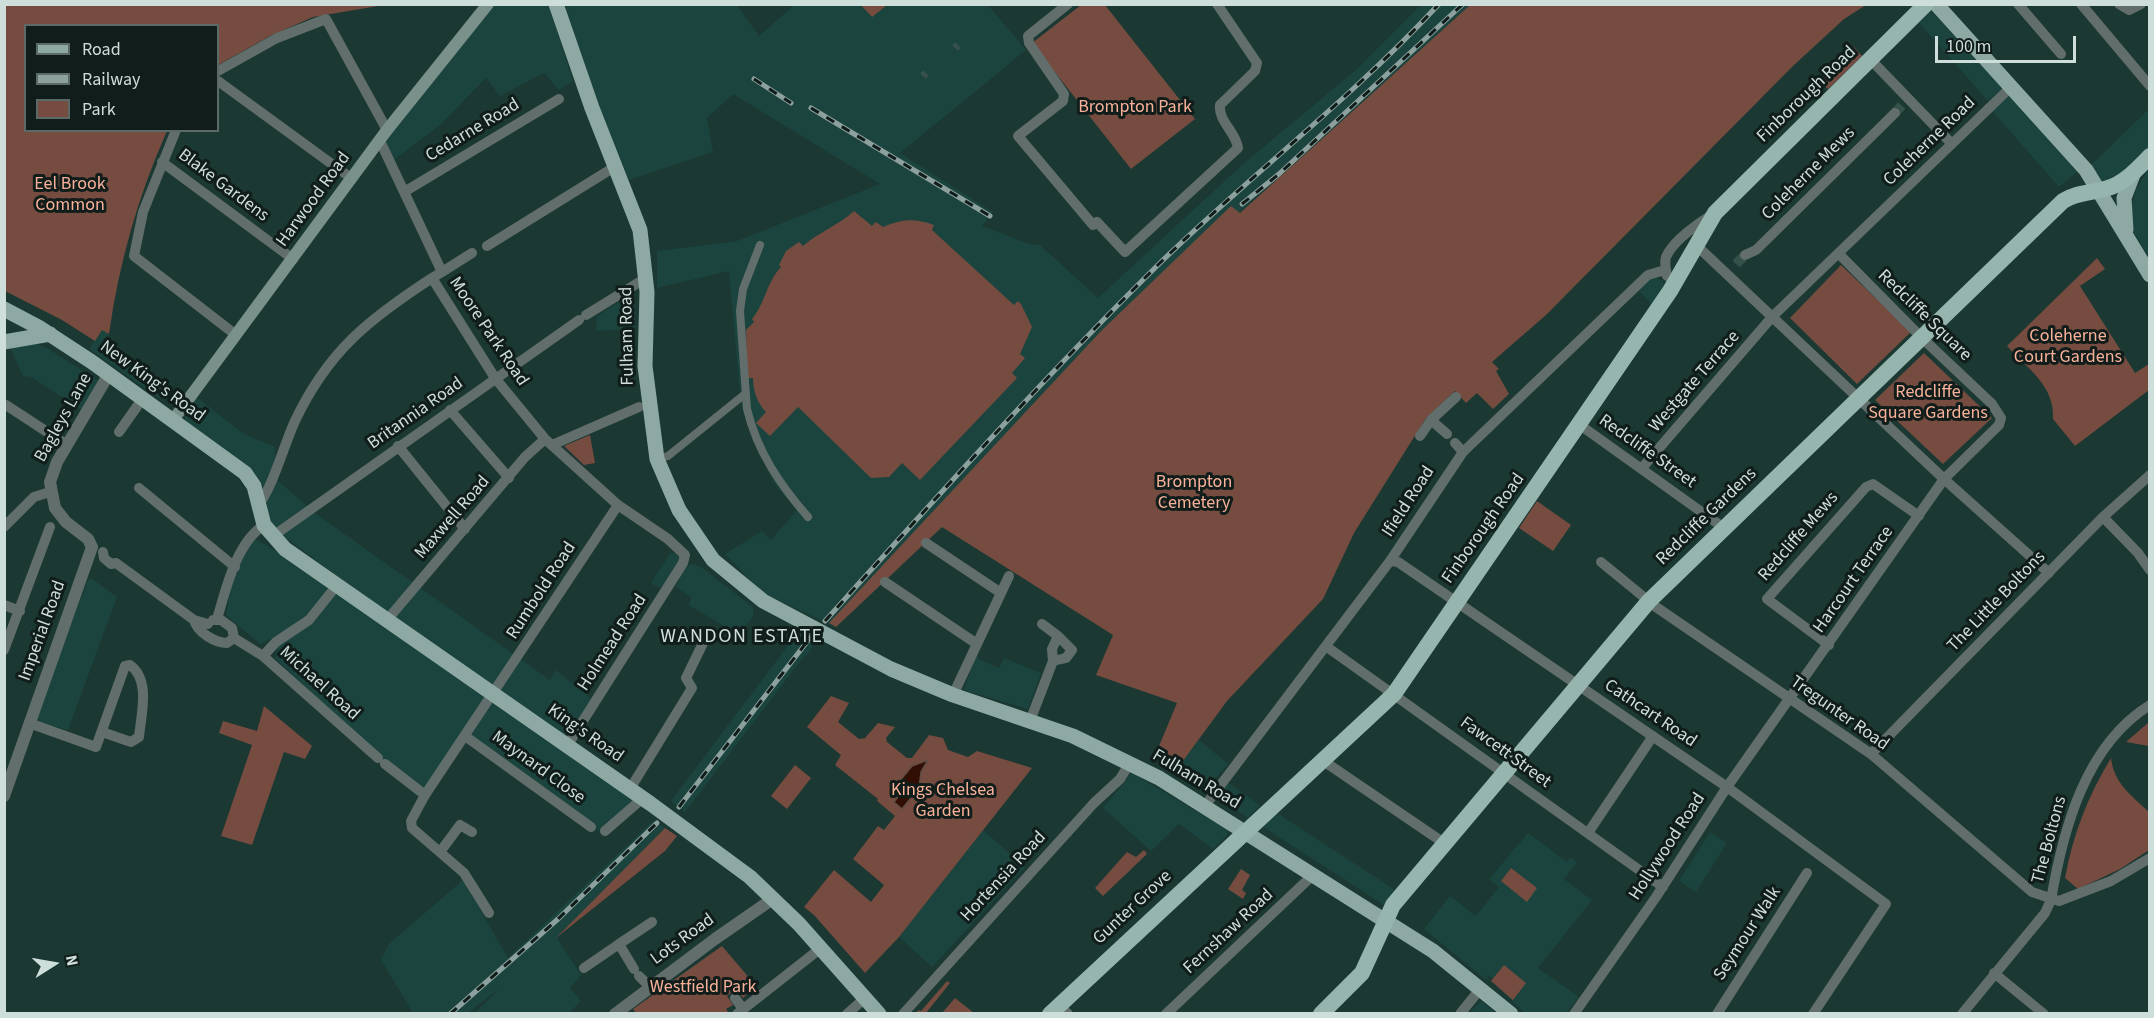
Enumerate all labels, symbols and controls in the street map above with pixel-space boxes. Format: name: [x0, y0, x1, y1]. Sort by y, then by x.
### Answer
legend: [24, 24, 219, 132]
scale bar: [1938, 24, 2079, 62]
text: 100 m: [1946, 34, 1991, 59]
text: Road: [82, 37, 121, 62]
street label: Finborough Road: [1753, 42, 1861, 148]
text: Railway: [82, 67, 141, 92]
street label: Coleherne Road: [1880, 93, 1980, 191]
street label: Cedarne Road: [422, 95, 524, 167]
text: Park: [82, 97, 116, 122]
park label: Brompton Park: [1078, 97, 1192, 119]
street label: Coleherne Mews: [1758, 123, 1860, 225]
street label: Blake Gardens: [173, 145, 273, 227]
street label: Harwood Road: [272, 148, 356, 252]
park label: Eel Brook Common: [34, 174, 106, 216]
street label: Redcliffe Square: [1872, 266, 1976, 366]
street label: Moore Park Road: [444, 273, 532, 391]
street label: Fulham Road: [616, 286, 640, 386]
park label: Coleherne Court Gardens: [2014, 326, 2122, 368]
street label: Westgate Terrace: [1645, 327, 1745, 437]
street label: New King's Road: [95, 337, 209, 427]
street label: Bagleys Lane: [31, 370, 97, 466]
street label: Britannia Road: [364, 373, 468, 455]
park label: Redcliffe Square Gardens: [1868, 382, 1988, 424]
street label: Redcliffe Street: [1594, 410, 1700, 494]
street label: Ifield Road: [1378, 463, 1440, 541]
street label: Redcliffe Gardens: [1652, 464, 1762, 570]
street label: Finborough Road: [1438, 470, 1530, 588]
street label: Maxwell Road: [411, 472, 495, 564]
park label: Brompton Cemetery: [1156, 472, 1232, 514]
street label: Redcliffe Mews: [1754, 488, 1844, 586]
street label: Harcourt Terrace: [1809, 522, 1899, 638]
street label: Rumbold Road: [503, 538, 581, 644]
street label: The Little Boltons: [1943, 547, 2051, 657]
street label: Imperial Road: [15, 578, 71, 684]
street label: Holmead Road: [574, 591, 652, 695]
district label: WANDON ESTATE: [660, 626, 824, 650]
street label: Michael Road: [274, 642, 364, 726]
street label: Tregunter Road: [1785, 672, 1893, 756]
street label: Cathcart Road: [1600, 675, 1700, 753]
street label: King's Road: [543, 700, 627, 768]
street label: Fawcett Street: [1455, 713, 1555, 793]
street label: Maynard Close: [487, 727, 589, 809]
street label: Fulham Road: [1148, 745, 1244, 815]
park label: Kings Chelsea Garden: [891, 780, 995, 822]
street label: Hollywood Road: [1625, 789, 1711, 905]
street label: The Boltons: [2028, 794, 2072, 886]
street label: Hortensia Road: [957, 827, 1051, 927]
street label: Gunter Grove: [1089, 866, 1177, 950]
street label: Seymour Walk: [1710, 883, 1786, 985]
street label: Fernshaw Road: [1179, 885, 1279, 979]
street label: Lots Road: [647, 910, 719, 970]
north arrow: [24, 934, 84, 994]
text: N: [60, 953, 83, 968]
park label: Westfield Park: [650, 977, 756, 999]

